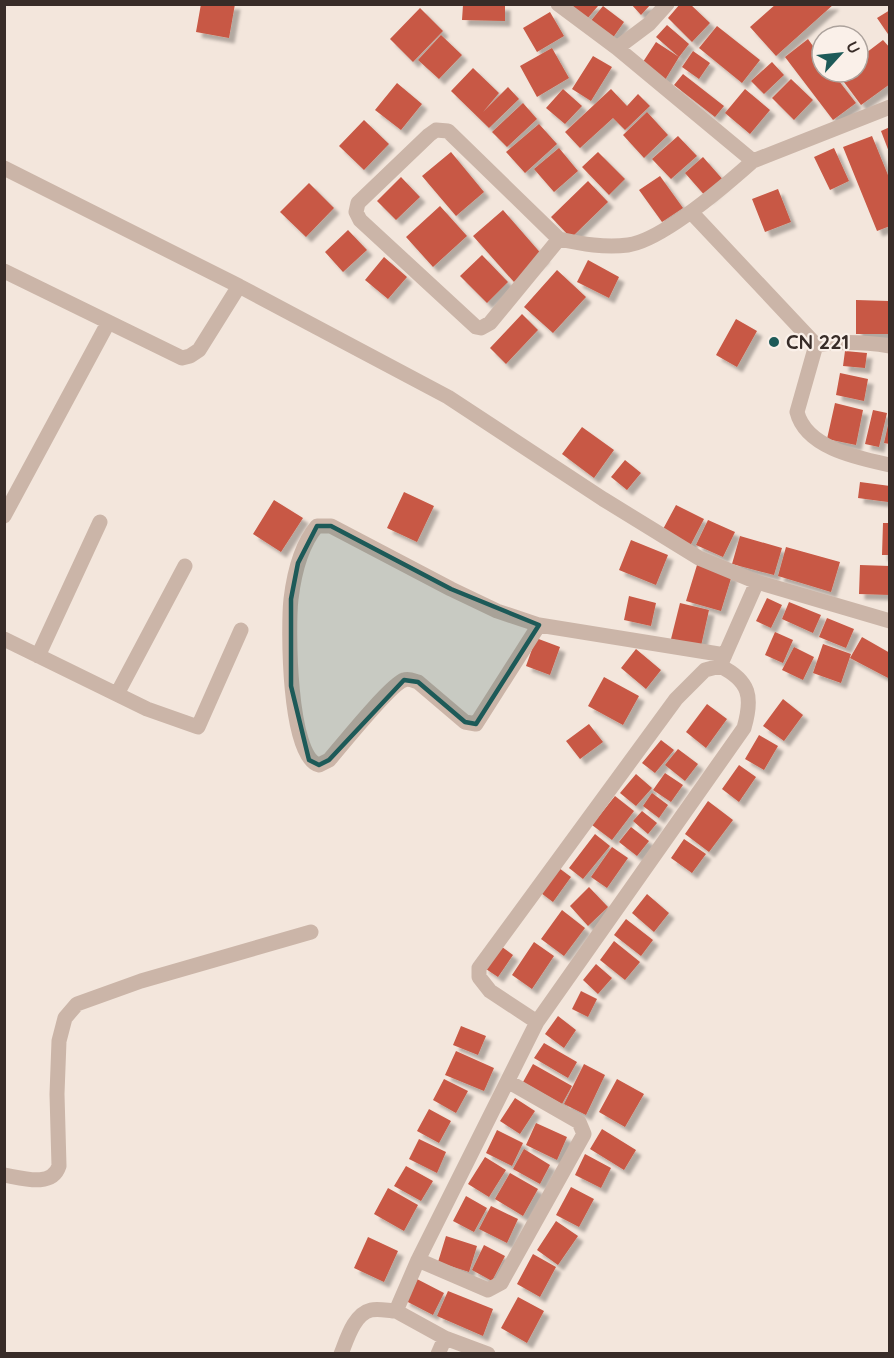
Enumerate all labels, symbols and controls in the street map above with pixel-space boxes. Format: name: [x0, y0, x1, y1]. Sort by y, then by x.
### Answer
north arrow: [810, 24, 870, 84]
text: U: [842, 38, 865, 57]
place label: CN 221: [786, 329, 849, 354]
marker: CN 221: [767, 335, 781, 349]

